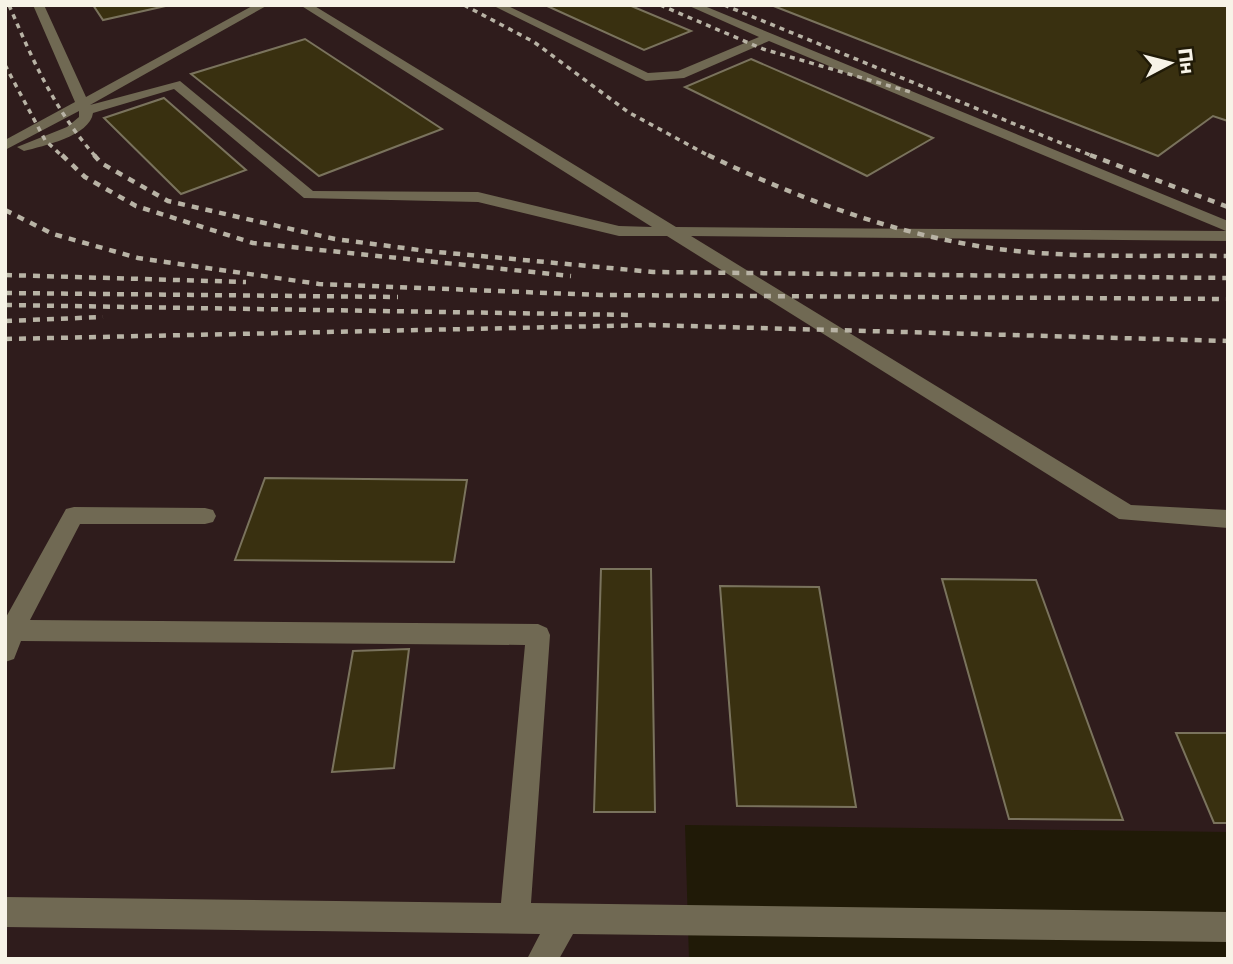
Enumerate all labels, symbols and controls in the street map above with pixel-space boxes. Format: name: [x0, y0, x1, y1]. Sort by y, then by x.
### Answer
north arrow: [1135, 28, 1205, 98]
text: Пн: [1174, 47, 1200, 75]

